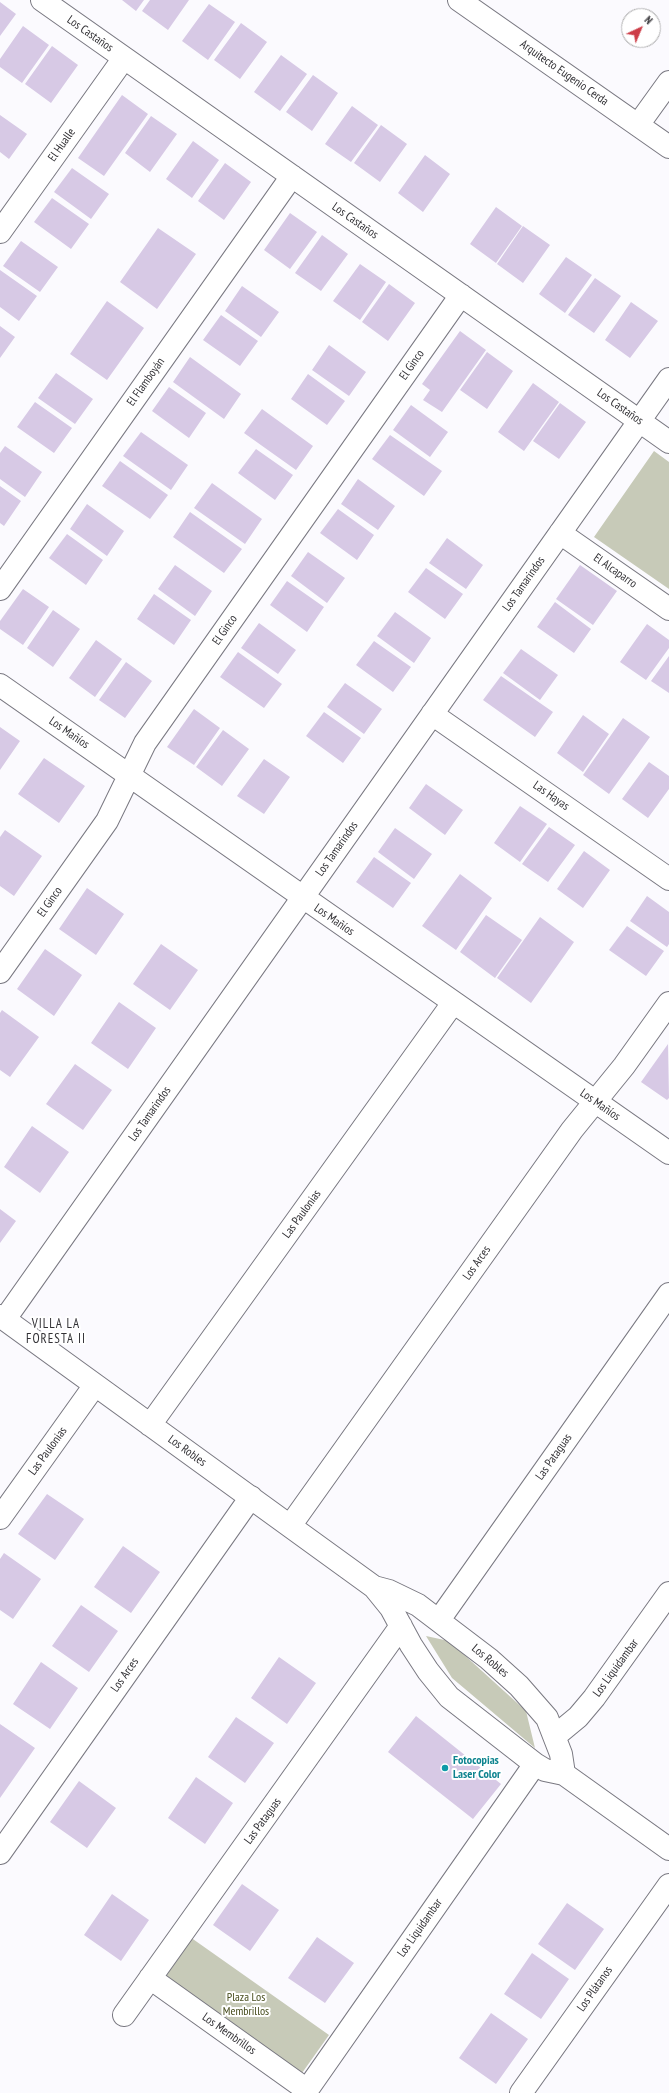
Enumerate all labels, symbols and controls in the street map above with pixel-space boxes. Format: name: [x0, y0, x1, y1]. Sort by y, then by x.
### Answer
north arrow: [621, 8, 661, 48]
street label: Los Castaños: [64, 13, 116, 55]
text: N: [642, 13, 656, 27]
street label: Arquitecto Eugenio Cerda: [517, 37, 611, 109]
street label: El Hualle: [45, 126, 79, 164]
street label: Los Castaños: [329, 200, 381, 242]
street label: El Ginco: [396, 347, 428, 383]
street label: El Flamboyán: [124, 355, 168, 409]
street label: Los Castaños: [594, 386, 646, 428]
street label: El Alcaparro: [590, 551, 640, 591]
street label: Los Tamarindos: [500, 554, 548, 614]
street label: El Ginco: [209, 612, 241, 648]
street label: Los Mañíos: [46, 714, 92, 752]
street label: Las Hayas: [530, 778, 572, 814]
street label: Los Tamarindos: [313, 819, 361, 879]
street label: El Ginco: [34, 884, 66, 920]
street label: Los Mañíos: [311, 901, 357, 939]
street label: Los Tamarindos: [126, 1084, 174, 1144]
street label: Los Mañíos: [577, 1086, 623, 1124]
street label: Las Paulonias: [280, 1187, 324, 1241]
street label: Los Arces: [460, 1243, 494, 1283]
district label: VILLA LA FORESTA II: [26, 1316, 86, 1347]
street label: Las Paulonias: [26, 1424, 70, 1478]
street label: Las Pataguas: [533, 1431, 575, 1483]
street label: Los Robles: [165, 1432, 209, 1470]
street label: Los Liquidambar: [590, 1636, 642, 1700]
street label: Los Robles: [469, 1641, 511, 1681]
street label: Los Arces: [108, 1655, 142, 1695]
place label: Fotocopias Laser Color: [453, 1754, 501, 1782]
marker: Fotocopias Laser Color: [440, 1763, 450, 1773]
street label: Las Pataguas: [241, 1795, 285, 1847]
street label: Los Liquidambar: [395, 1896, 445, 1960]
street label: Los Plátanos: [574, 1964, 616, 2014]
park label: Plaza Los Membrillos: [223, 1991, 269, 2019]
street label: Los Membrillos: [199, 2010, 259, 2058]

